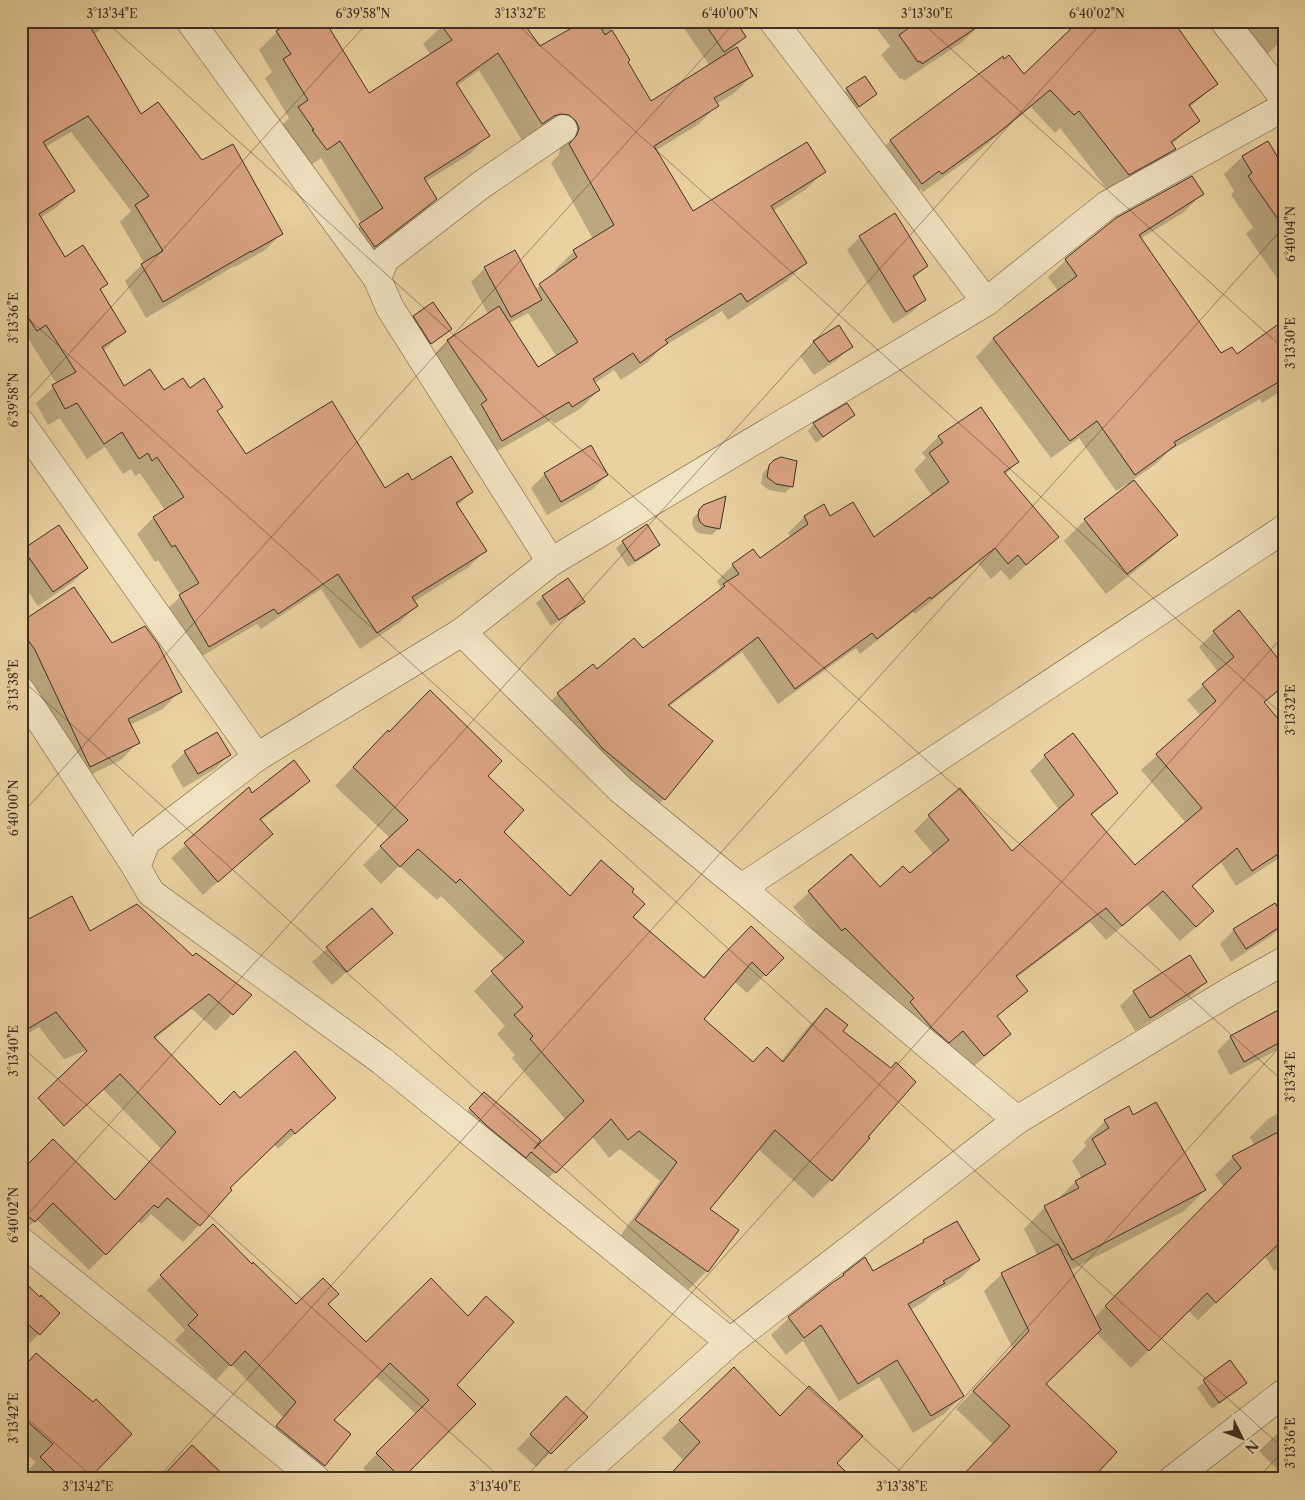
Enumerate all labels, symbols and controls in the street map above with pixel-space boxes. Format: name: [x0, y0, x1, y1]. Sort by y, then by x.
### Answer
text: 3°13'34"E: [87, 6, 137, 21]
text: 6°39'58"N: [336, 6, 391, 21]
text: 3°13'32"E: [494, 6, 546, 21]
text: 6°40'00"N: [702, 6, 758, 21]
text: 3°13'30"E: [901, 6, 953, 21]
text: 6°40'02"N: [1069, 6, 1125, 21]
text: 6°40'04"N: [1283, 206, 1298, 262]
text: 3°13'36"E: [6, 293, 21, 343]
text: 3°13'30"E: [1283, 317, 1298, 369]
text: 6°39'58"N: [6, 372, 21, 427]
text: 3°13'38"E: [6, 659, 21, 711]
text: 3°13'32"E: [1283, 684, 1298, 736]
text: 6°40'00"N: [6, 780, 21, 836]
text: 3°13'40"E: [6, 1025, 21, 1077]
text: 3°13'34"E: [1283, 1052, 1298, 1102]
text: 6°40'02"N: [6, 1187, 21, 1243]
text: 3°13'42"E: [6, 1393, 21, 1443]
north arrow: [1218, 1412, 1268, 1462]
text: 3°13'36"E: [1283, 1418, 1298, 1468]
text: N: [1241, 1436, 1262, 1457]
text: 3°13'42"E: [63, 1479, 113, 1494]
text: 3°13'40"E: [469, 1479, 521, 1494]
text: 3°13'38"E: [876, 1479, 928, 1494]

